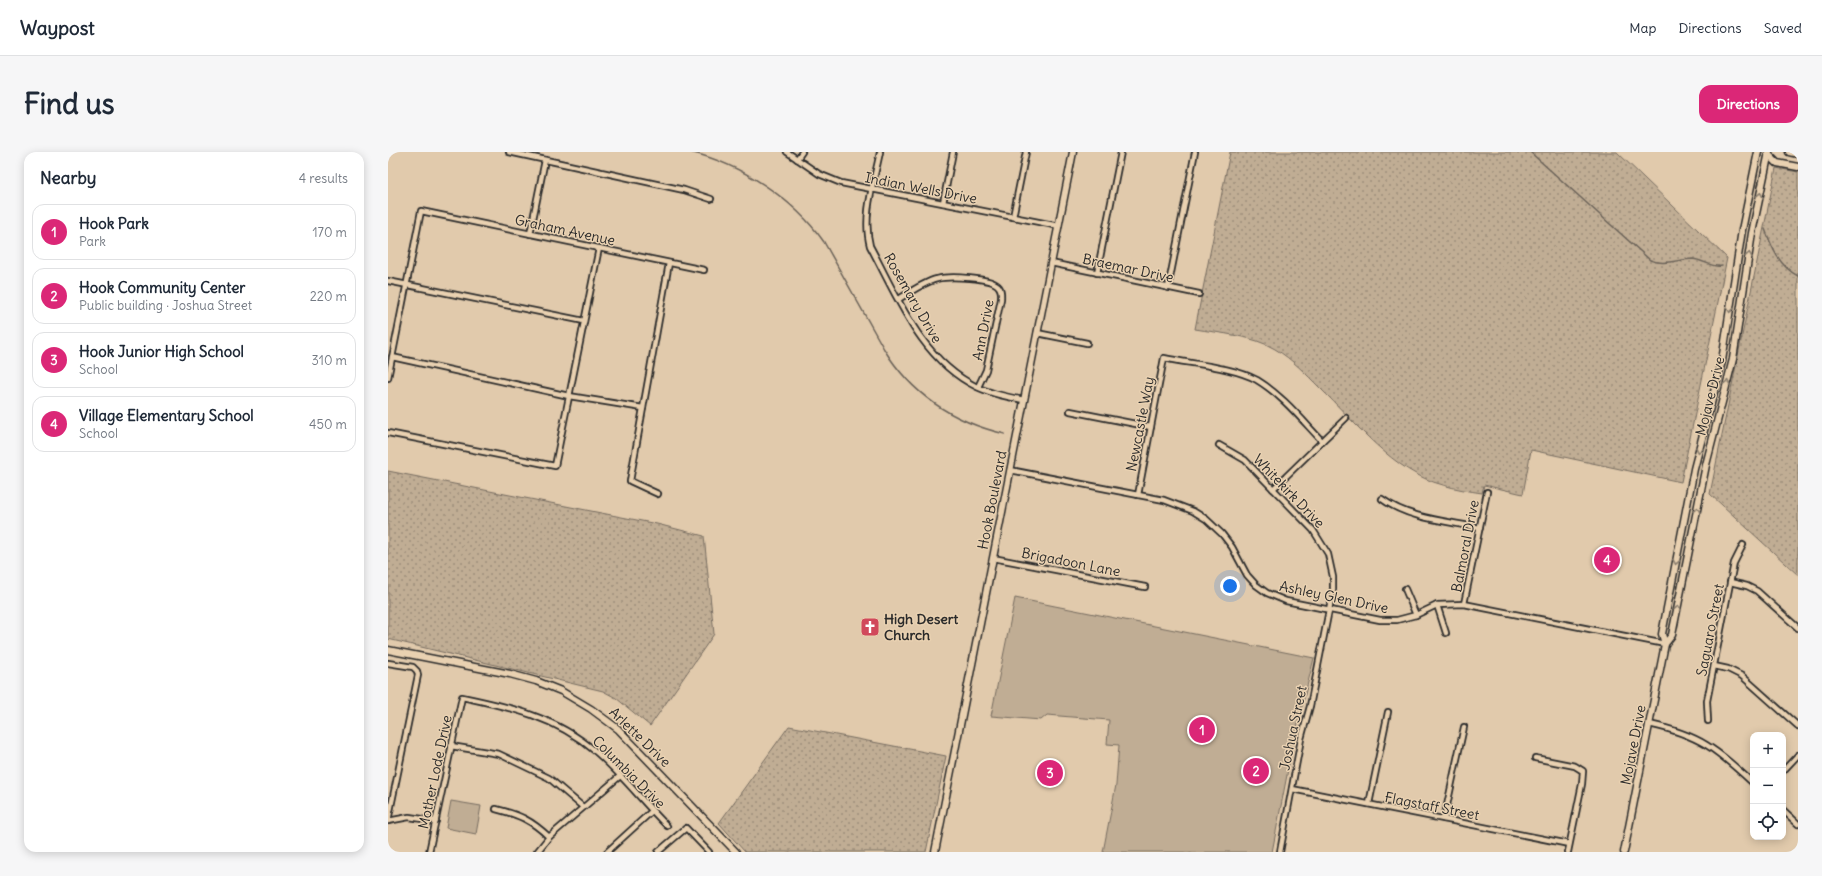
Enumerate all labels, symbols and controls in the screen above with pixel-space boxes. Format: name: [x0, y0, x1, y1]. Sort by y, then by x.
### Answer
text: Waypost: [20, 16, 95, 40]
text: Map: [1629, 19, 1656, 37]
text: Directions: [1678, 19, 1742, 37]
text: Saved: [1764, 19, 1802, 37]
button: Directions: [1699, 85, 1798, 123]
text: Find us: [24, 86, 115, 122]
text: Nearby: [40, 167, 96, 189]
street label: Indian Wells Drive: [863, 168, 979, 208]
text: 4 results: [299, 170, 348, 187]
one-way arrow: [1755, 192, 1764, 198]
street label: Graham Avenue: [513, 211, 617, 249]
text: Hook Park: [79, 214, 149, 233]
text: 1: [51, 224, 57, 241]
text: 170 m: [312, 224, 347, 241]
text: Park: [79, 233, 106, 250]
street label: Rosemary Drive: [880, 250, 946, 346]
street label: Braemar Drive: [1081, 250, 1175, 286]
one-way arrow: [1744, 252, 1753, 258]
text: Hook Community Center: [79, 278, 245, 297]
text: 2: [50, 288, 58, 305]
text: 220 m: [310, 288, 347, 305]
text: Public building · Joshua Street: [79, 297, 252, 314]
street label: Ann Drive: [968, 298, 998, 362]
one-way arrow: [1726, 307, 1735, 313]
text: Hook Junior High School: [79, 342, 244, 361]
text: 3: [50, 352, 58, 369]
text: 310 m: [312, 352, 347, 369]
street label: Mojave Drive: [1691, 355, 1729, 437]
text: School: [79, 361, 118, 378]
street label: Newcastle Way: [1122, 375, 1158, 473]
one-way arrow: [1722, 380, 1731, 387]
text: Village Elementary School: [79, 406, 254, 425]
text: 4: [50, 416, 58, 433]
text: 450 m: [309, 416, 347, 433]
text: School: [79, 425, 118, 442]
one-way arrow: [1695, 447, 1703, 453]
street label: Hook Boulevard: [974, 449, 1010, 551]
street label: Whitekirk Drive: [1249, 450, 1329, 532]
street label: Balmoral Drive: [1447, 498, 1483, 594]
one-way arrow: [1692, 507, 1701, 513]
street label: Brigadoon Lane: [1020, 544, 1122, 580]
pin: 4: [1594, 545, 1620, 575]
one-way arrow: [1672, 559, 1681, 565]
your location: [1220, 576, 1240, 596]
street label: Ashley Glen Drive: [1278, 577, 1390, 617]
street label: Saguaro Street: [1692, 582, 1728, 678]
one-way arrow: [1673, 604, 1681, 611]
place label: High Desert Church: [884, 610, 959, 644]
church icon: High Desert Church: [859, 616, 881, 638]
street label: Joshua Street: [1275, 684, 1311, 772]
street label: Arlette Drive: [605, 703, 675, 771]
street label: Mojave Drive: [1616, 704, 1650, 786]
street label: Mother Lode Drive: [414, 713, 456, 831]
pin: 1: [1189, 715, 1215, 745]
street label: Columbia Drive: [589, 732, 669, 812]
map controls: [1750, 732, 1786, 840]
button: +: [1750, 732, 1786, 768]
pin: 2: [1243, 756, 1269, 786]
pin: 3: [1037, 758, 1063, 788]
button: −: [1750, 768, 1786, 804]
street label: Flagstaff Street: [1383, 788, 1481, 824]
button: locate: [1750, 804, 1786, 840]

